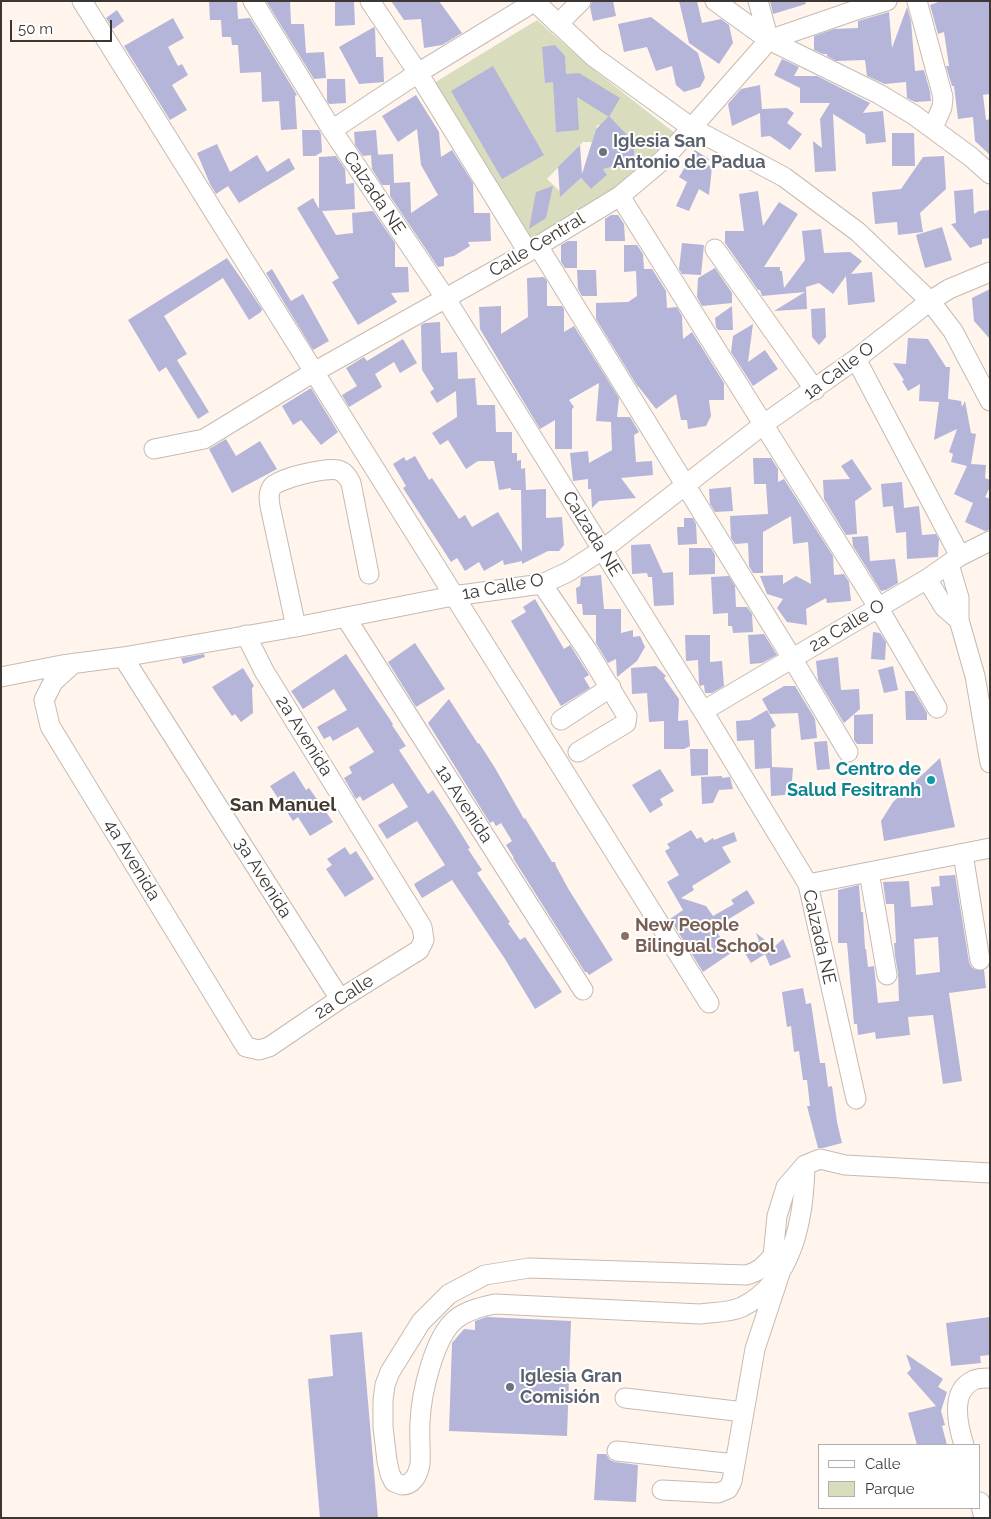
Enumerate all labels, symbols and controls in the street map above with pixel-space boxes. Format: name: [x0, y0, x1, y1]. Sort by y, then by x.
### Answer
scale bar: [12, 10, 115, 42]
text: 50 m: [18, 20, 53, 38]
place label: Iglesia San Antonio de Padua: [613, 131, 766, 173]
marker: Iglesia San Antonio de Padua: [597, 146, 609, 158]
street label: Calzada NE: [338, 147, 410, 239]
street label: Calle Central: [485, 208, 589, 282]
street label: 1a Calle O: [799, 337, 879, 405]
street label: Calzada NE: [557, 487, 627, 581]
street label: 1a Calle O: [460, 569, 546, 605]
street label: 2a Calle O: [805, 595, 889, 657]
street label: 2a Avenida: [271, 692, 337, 780]
place label: Centro de Salud Fesitranh: [787, 759, 921, 802]
street label: 1a Avenida: [431, 761, 497, 847]
marker: Centro de Salud Fesitranh: [925, 774, 937, 786]
district label: San Manuel: [230, 794, 336, 816]
street label: 4a Avenida: [99, 815, 165, 905]
street label: 3a Avenida: [230, 834, 296, 922]
street label: Calzada NE: [798, 888, 840, 986]
place label: New People Bilingual School: [635, 915, 775, 958]
marker: New People Bilingual School: [619, 930, 631, 942]
street label: 2a Calle: [310, 970, 378, 1024]
place label: Iglesia Gran Comisión: [520, 1366, 622, 1408]
marker: Iglesia Gran Comisión: [504, 1381, 516, 1393]
legend: [818, 1444, 981, 1509]
text: Calle: [865, 1455, 900, 1473]
text: Parque: [865, 1480, 914, 1498]

